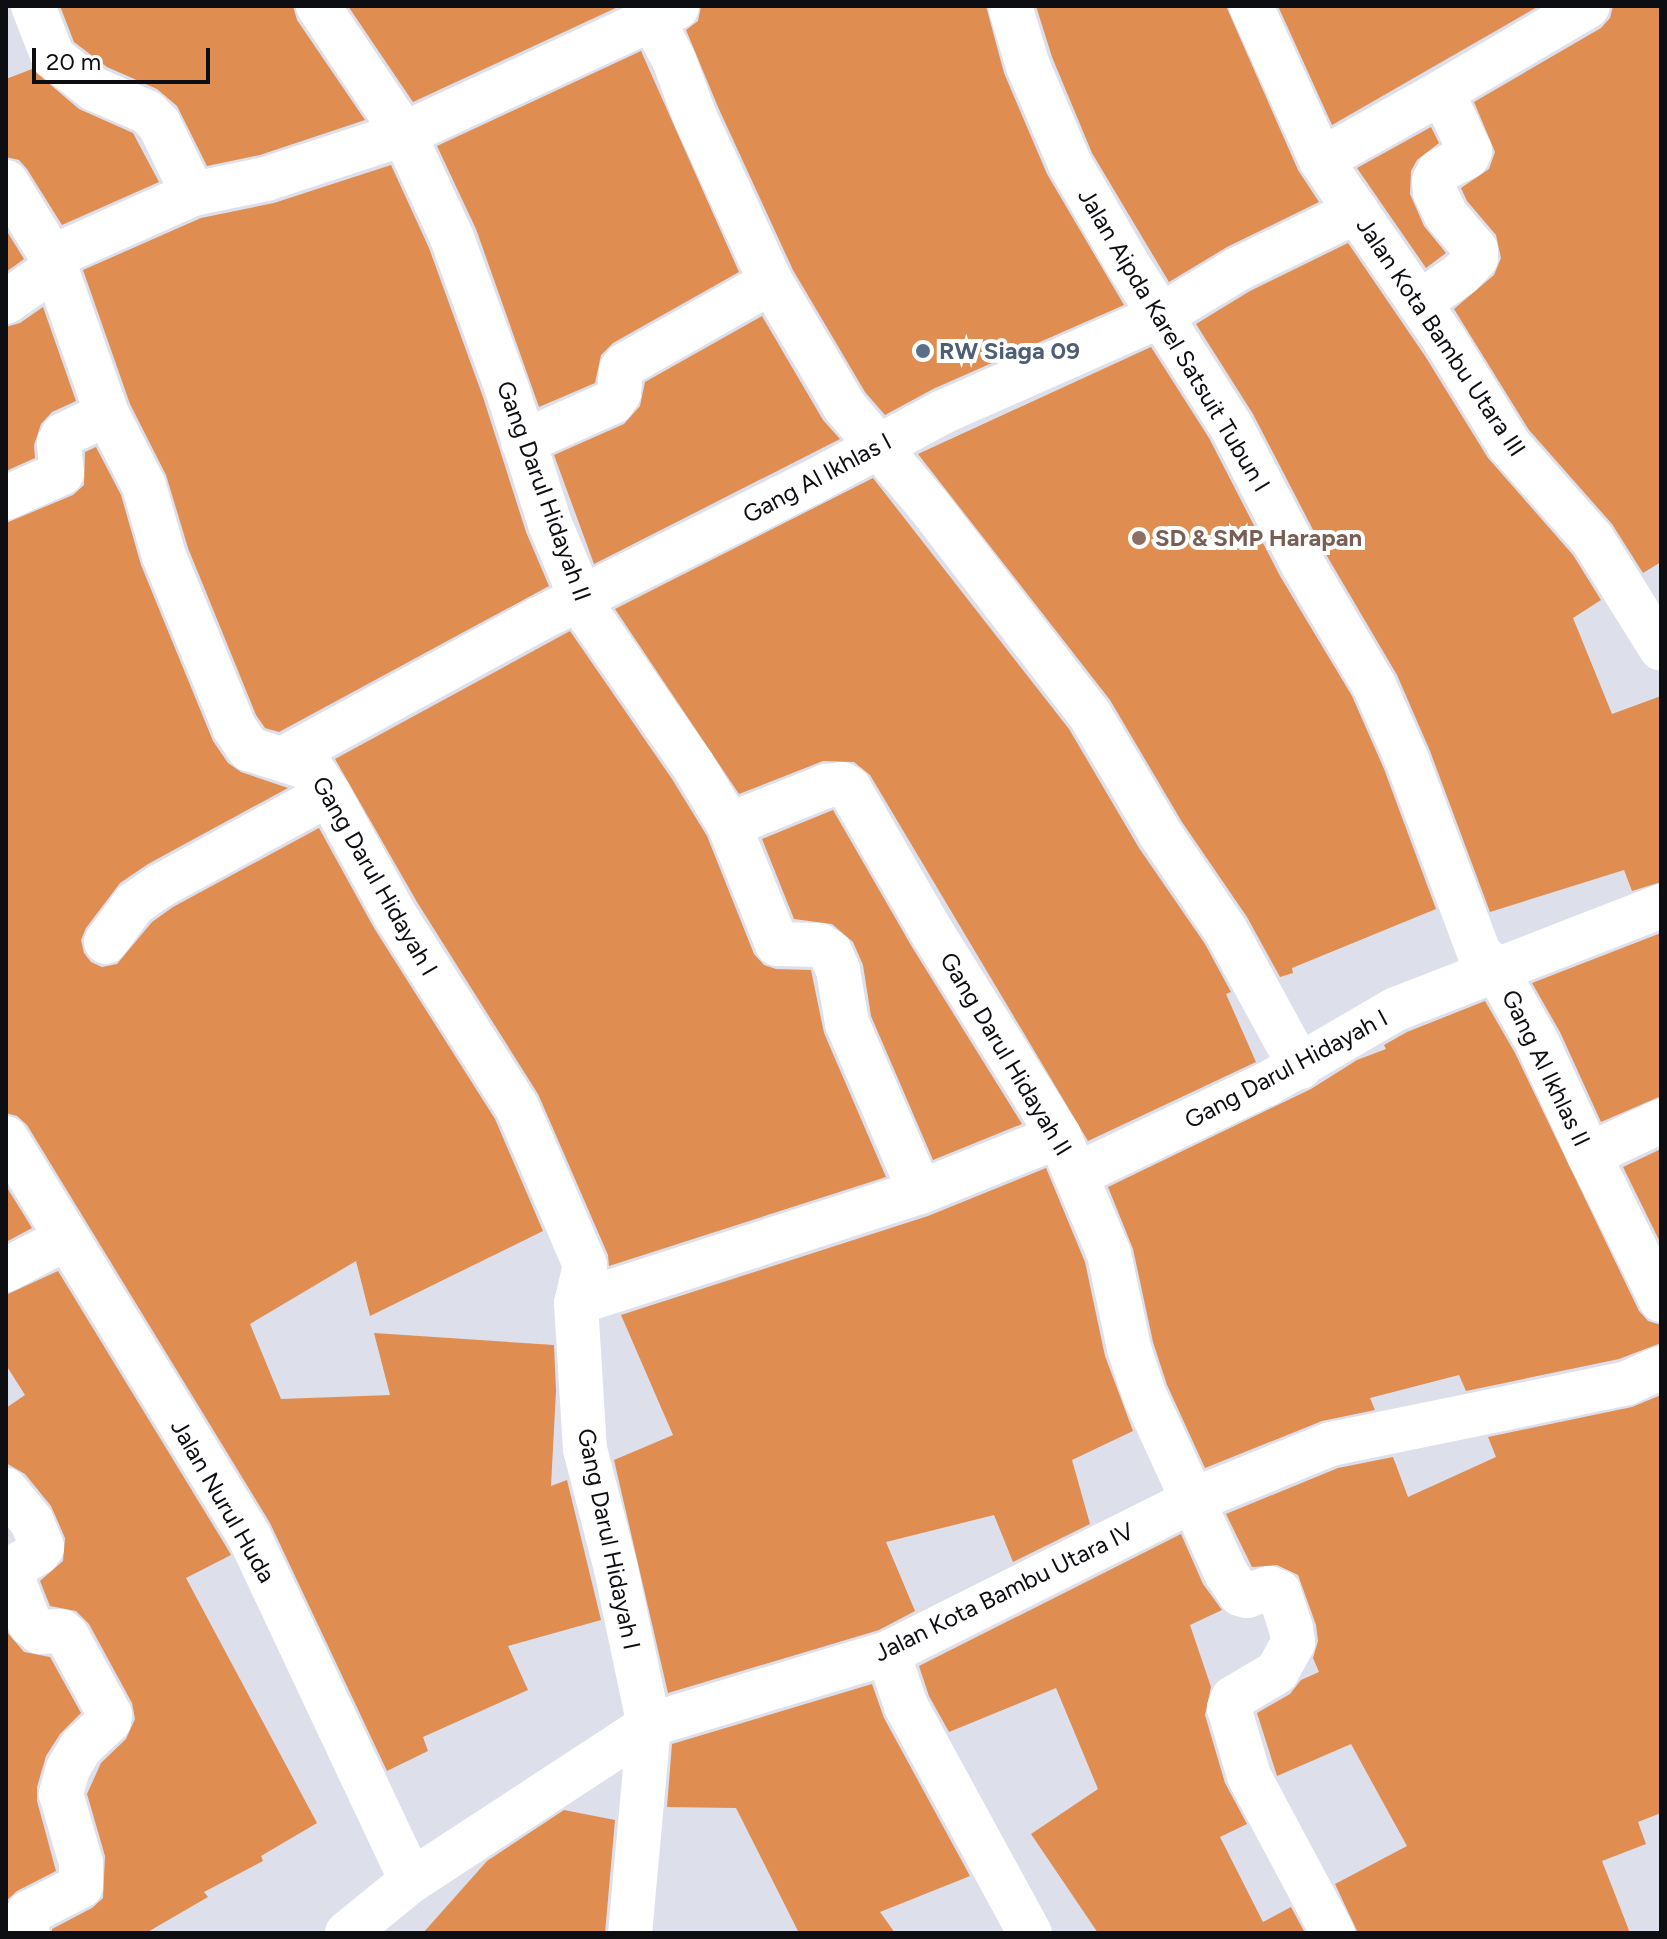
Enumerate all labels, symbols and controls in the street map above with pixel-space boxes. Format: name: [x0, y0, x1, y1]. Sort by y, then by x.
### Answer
scale bar: [36, 32, 214, 82]
text: 20 m: [46, 47, 101, 76]
street label: Jalan Aipda Karel Satsuit Tubun I: [1072, 183, 1276, 497]
street label: Jalan Kota Bambu Utara III: [1350, 212, 1532, 462]
place label: RW Siaga 09: [939, 337, 1080, 365]
marker: RW Siaga 09: [914, 342, 932, 360]
street label: Gang Darul Hidayah II: [491, 377, 597, 605]
street label: Gang Al Ikhlas I: [738, 427, 896, 529]
place label: SD & SMP Harapan: [1155, 524, 1362, 552]
marker: SD & SMP Harapan: [1130, 529, 1148, 547]
street label: Gang Darul Hidayah I: [306, 771, 444, 981]
street label: Gang Darul Hidayah II: [934, 947, 1078, 1161]
street label: Gang Al Ikhlas II: [1496, 985, 1596, 1151]
street label: Gang Darul Hidayah I: [1180, 1003, 1392, 1135]
street label: Jalan Nurul Huda: [165, 1414, 281, 1588]
street label: Gang Darul Hidayah I: [571, 1426, 647, 1652]
street label: Jalan Kota Bambu Utara IV: [869, 1517, 1139, 1667]

